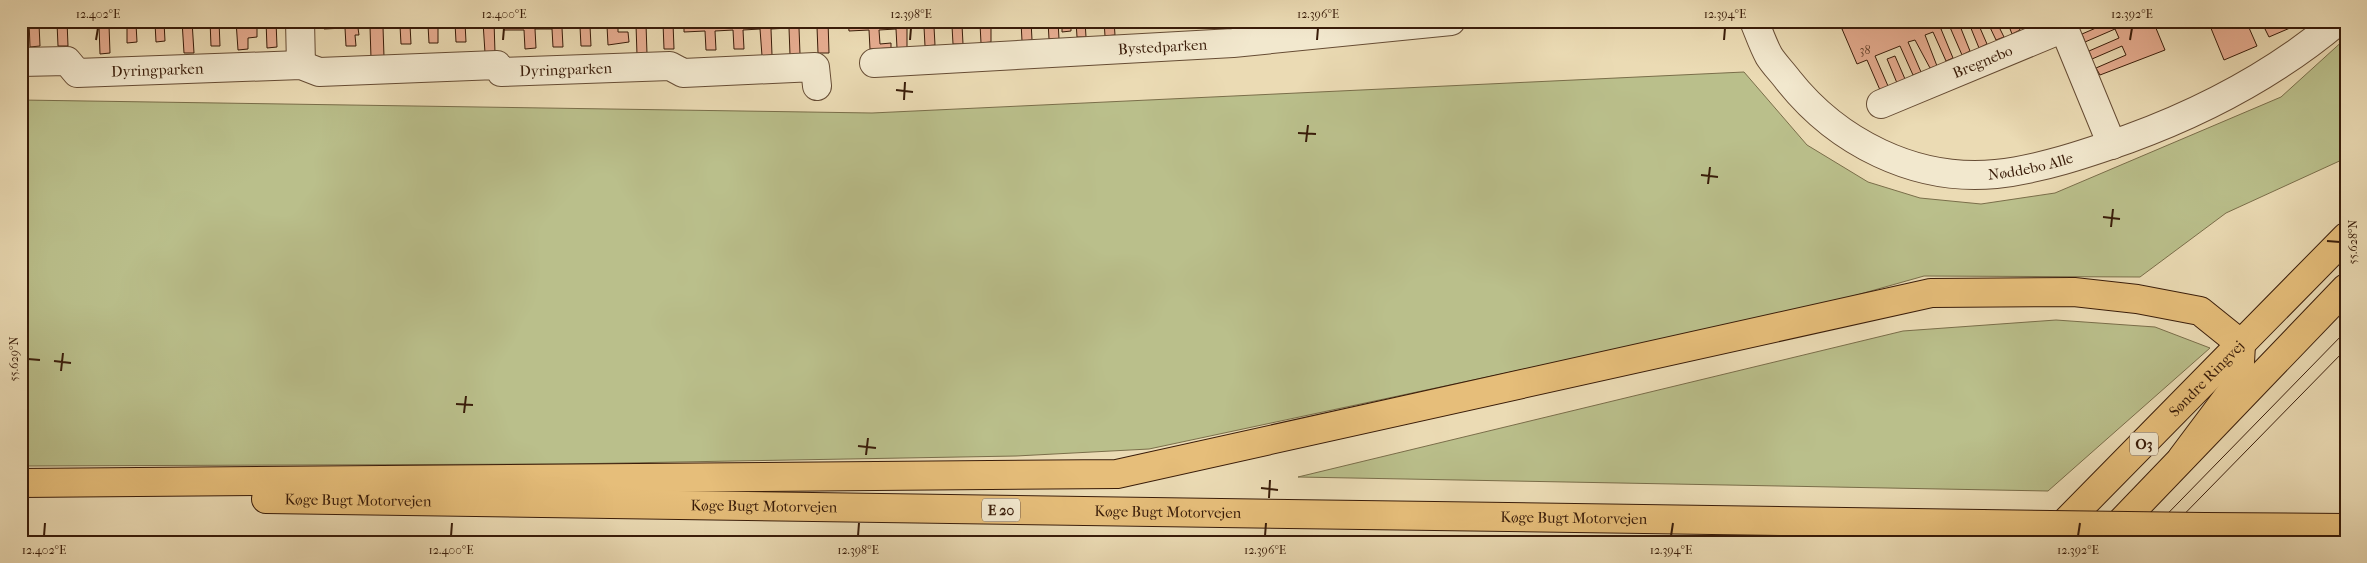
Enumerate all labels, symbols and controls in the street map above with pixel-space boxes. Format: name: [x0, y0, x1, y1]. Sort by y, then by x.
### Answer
text: 12.402°E: [76, 7, 120, 21]
text: 12.400°E: [481, 7, 527, 21]
text: 12.398°E: [890, 7, 932, 21]
text: 12.396°E: [1297, 7, 1339, 21]
text: 12.394°E: [1704, 7, 1746, 21]
text: 12.392°E: [2111, 7, 2153, 21]
street label: Bystedparken: [1118, 35, 1208, 58]
street label: Bregnebo: [1950, 41, 2016, 82]
house number: 38: [1860, 43, 1870, 57]
street label: Dyringparken: [111, 59, 204, 81]
street label: Dyringparken: [519, 59, 613, 80]
street label: Nøddebo Alle: [1987, 149, 2076, 184]
text: 55.628°N: [2346, 220, 2360, 264]
text: 55.629°N: [7, 336, 21, 382]
street label: Søndre Ringvej: [2165, 337, 2248, 421]
road number: O3: [2130, 432, 2158, 456]
street label: Køge Bugt Motorvejen: [284, 490, 432, 510]
street label: Køge Bugt Motorvejen: [690, 496, 838, 516]
road number: E 20: [982, 498, 1020, 522]
street label: Køge Bugt Motorvejen: [1094, 502, 1242, 522]
street label: Køge Bugt Motorvejen: [1500, 508, 1648, 528]
text: 12.402°E: [22, 543, 66, 557]
text: 12.400°E: [428, 543, 474, 557]
text: 12.398°E: [837, 543, 879, 557]
text: 12.396°E: [1244, 543, 1286, 557]
text: 12.394°E: [1650, 543, 1692, 557]
text: 12.392°E: [2057, 543, 2099, 557]

